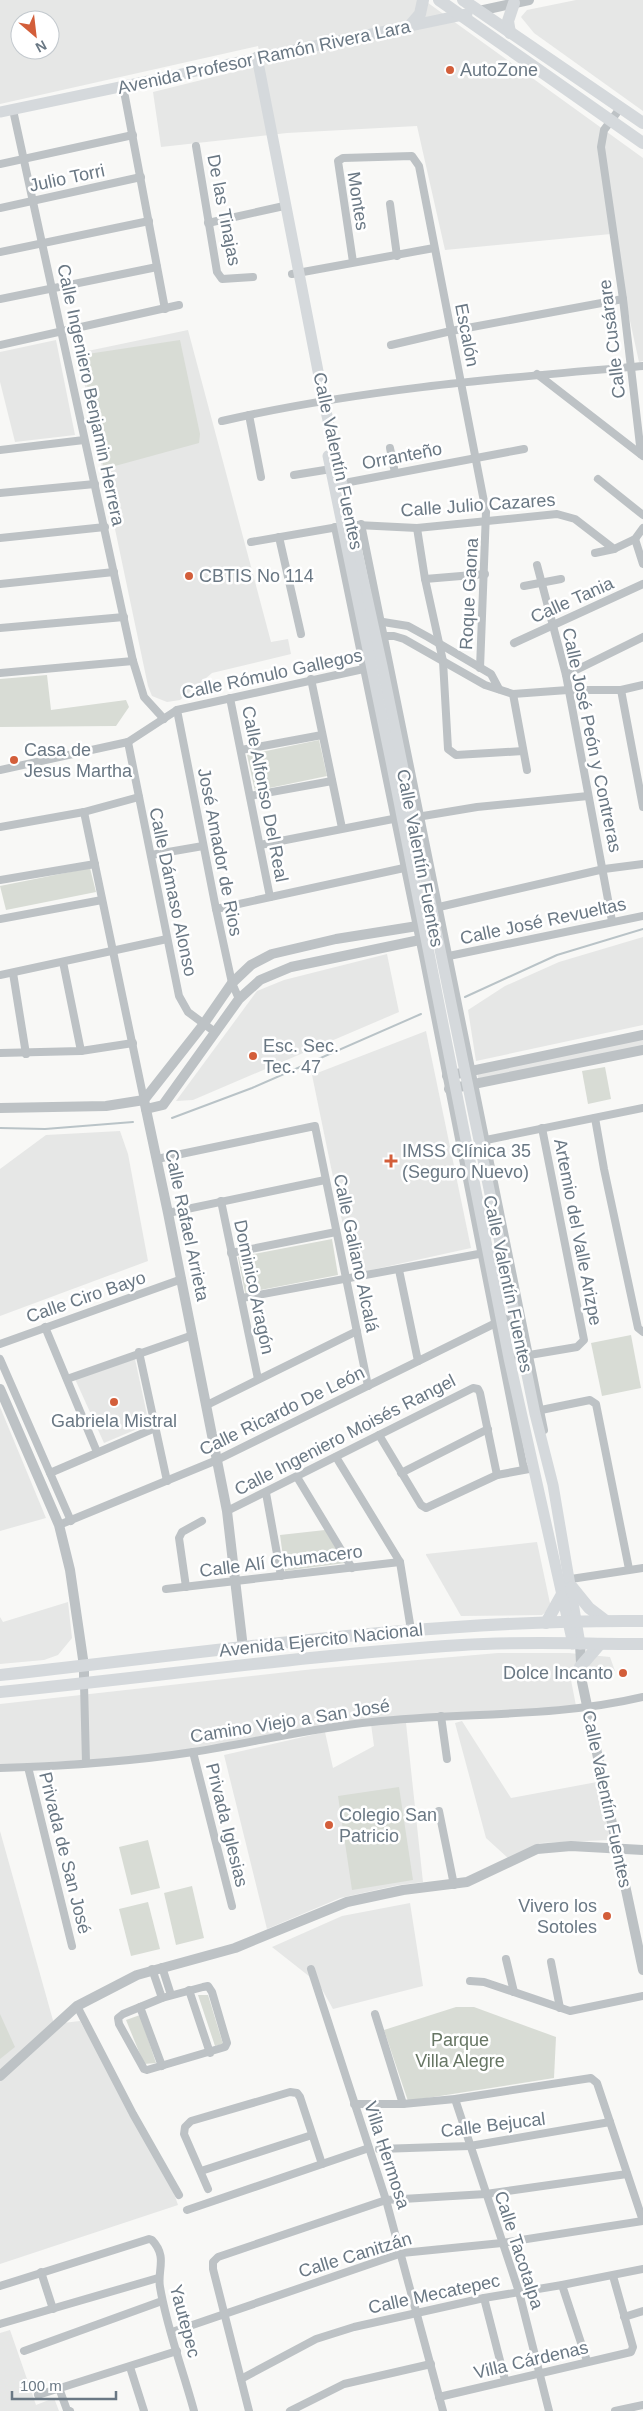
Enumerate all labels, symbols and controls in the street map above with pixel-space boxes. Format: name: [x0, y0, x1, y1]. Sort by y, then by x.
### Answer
north arrow: [10, 10, 60, 60]
street label: Avenida Profesor Ramón Rivera Lara: [116, 16, 413, 98]
text: N: [33, 37, 49, 56]
place label: AutoZone: [460, 60, 538, 80]
marker: AutoZone: [444, 64, 456, 76]
street label: De las Tinajas: [203, 153, 245, 267]
street label: Julio Torri: [27, 160, 107, 196]
street label: Montes: [344, 170, 372, 232]
street label: Calle Ingeniero Benjamin Herrera: [53, 262, 129, 529]
street label: Calle Cusárare: [595, 278, 629, 400]
street label: Escalón: [451, 302, 483, 368]
street label: Calle Valentín Fuentes: [309, 371, 367, 551]
street label: Orranteño: [360, 438, 444, 474]
street label: Calle Julio Cazares: [400, 490, 556, 520]
street label: Roque Gaona: [456, 537, 482, 650]
place label: CBTIS No 114: [199, 566, 314, 586]
marker: CBTIS No 114: [183, 570, 195, 582]
street label: Calle Tania: [527, 572, 617, 627]
street label: Calle José Peón y Contreras: [558, 626, 626, 854]
street label: Calle Rómulo Gallegos: [180, 645, 364, 703]
street label: Calle Alfonso Del Real: [238, 704, 292, 884]
place label: Casa de Jesus Martha: [24, 740, 133, 781]
marker: Casa de Jesus Martha: [8, 754, 20, 766]
street label: José Amador de Rios: [194, 766, 246, 938]
street label: Calle Valentín Fuentes: [393, 767, 447, 949]
street label: Calle Dámaso Alonso: [145, 806, 201, 978]
street label: Calle José Revueltas: [458, 894, 628, 948]
place label: Esc. Sec. Tec. 47: [263, 1036, 339, 1077]
marker: Esc. Sec. Tec. 47: [247, 1050, 259, 1062]
street label: Artemio del Valle Arizpe: [550, 1137, 606, 1327]
place label: IMSS Clínica 35 (Seguro Nuevo): [402, 1141, 531, 1182]
street label: Calle Rafael Arrieta: [161, 1147, 213, 1304]
marker: IMSS Clínica 35 (Seguro Nuevo): [384, 1154, 398, 1168]
street label: Calle Galiano Alcalá: [329, 1172, 383, 1335]
street label: Calle Valentín Fuentes: [479, 1194, 537, 1374]
street label: Dominico Aragón: [230, 1218, 278, 1356]
street label: Calle Ciro Bayo: [24, 1267, 148, 1327]
street label: Calle Ricardo De León: [196, 1362, 368, 1460]
street label: Calle Ingeniero Moisés Rangel: [231, 1370, 459, 1500]
marker: Gabriela Mistral: [108, 1396, 120, 1408]
place label: Gabriela Mistral: [51, 1411, 177, 1431]
street label: Calle Alí Chumacero: [198, 1541, 364, 1581]
street label: Avenida Ejercito Nacional: [218, 1619, 424, 1661]
place label: Dolce Incanto: [503, 1663, 613, 1683]
marker: Dolce Incanto: [617, 1667, 629, 1679]
street label: Camino Viejo a San José: [189, 1695, 391, 1747]
street label: Calle Valentín Fuentes: [578, 1709, 636, 1889]
street label: Privada Iglesias: [202, 1761, 252, 1889]
street label: Privada de San José: [35, 1770, 95, 1936]
place label: Colegio San Patricio: [339, 1805, 437, 1846]
marker: Colegio San Patricio: [323, 1819, 335, 1831]
place label: Vivero los Sotoles: [518, 1896, 597, 1937]
marker: Vivero los Sotoles: [601, 1910, 613, 1922]
park label: Parque Villa Alegre: [415, 2030, 505, 2071]
street label: Villa Hermosa: [360, 2099, 414, 2212]
street label: Calle Bejucal: [440, 2109, 546, 2141]
street label: Calle Tacotalpa: [491, 2189, 548, 2312]
street label: Calle Canitzán: [296, 2228, 414, 2282]
street label: Calle Mecatepec: [366, 2270, 502, 2318]
street label: Yautepec: [166, 2282, 204, 2360]
street label: Villa Cárdenas: [472, 2337, 590, 2383]
scale bar: [12, 2368, 116, 2400]
text: 100 m: [20, 2377, 62, 2394]

